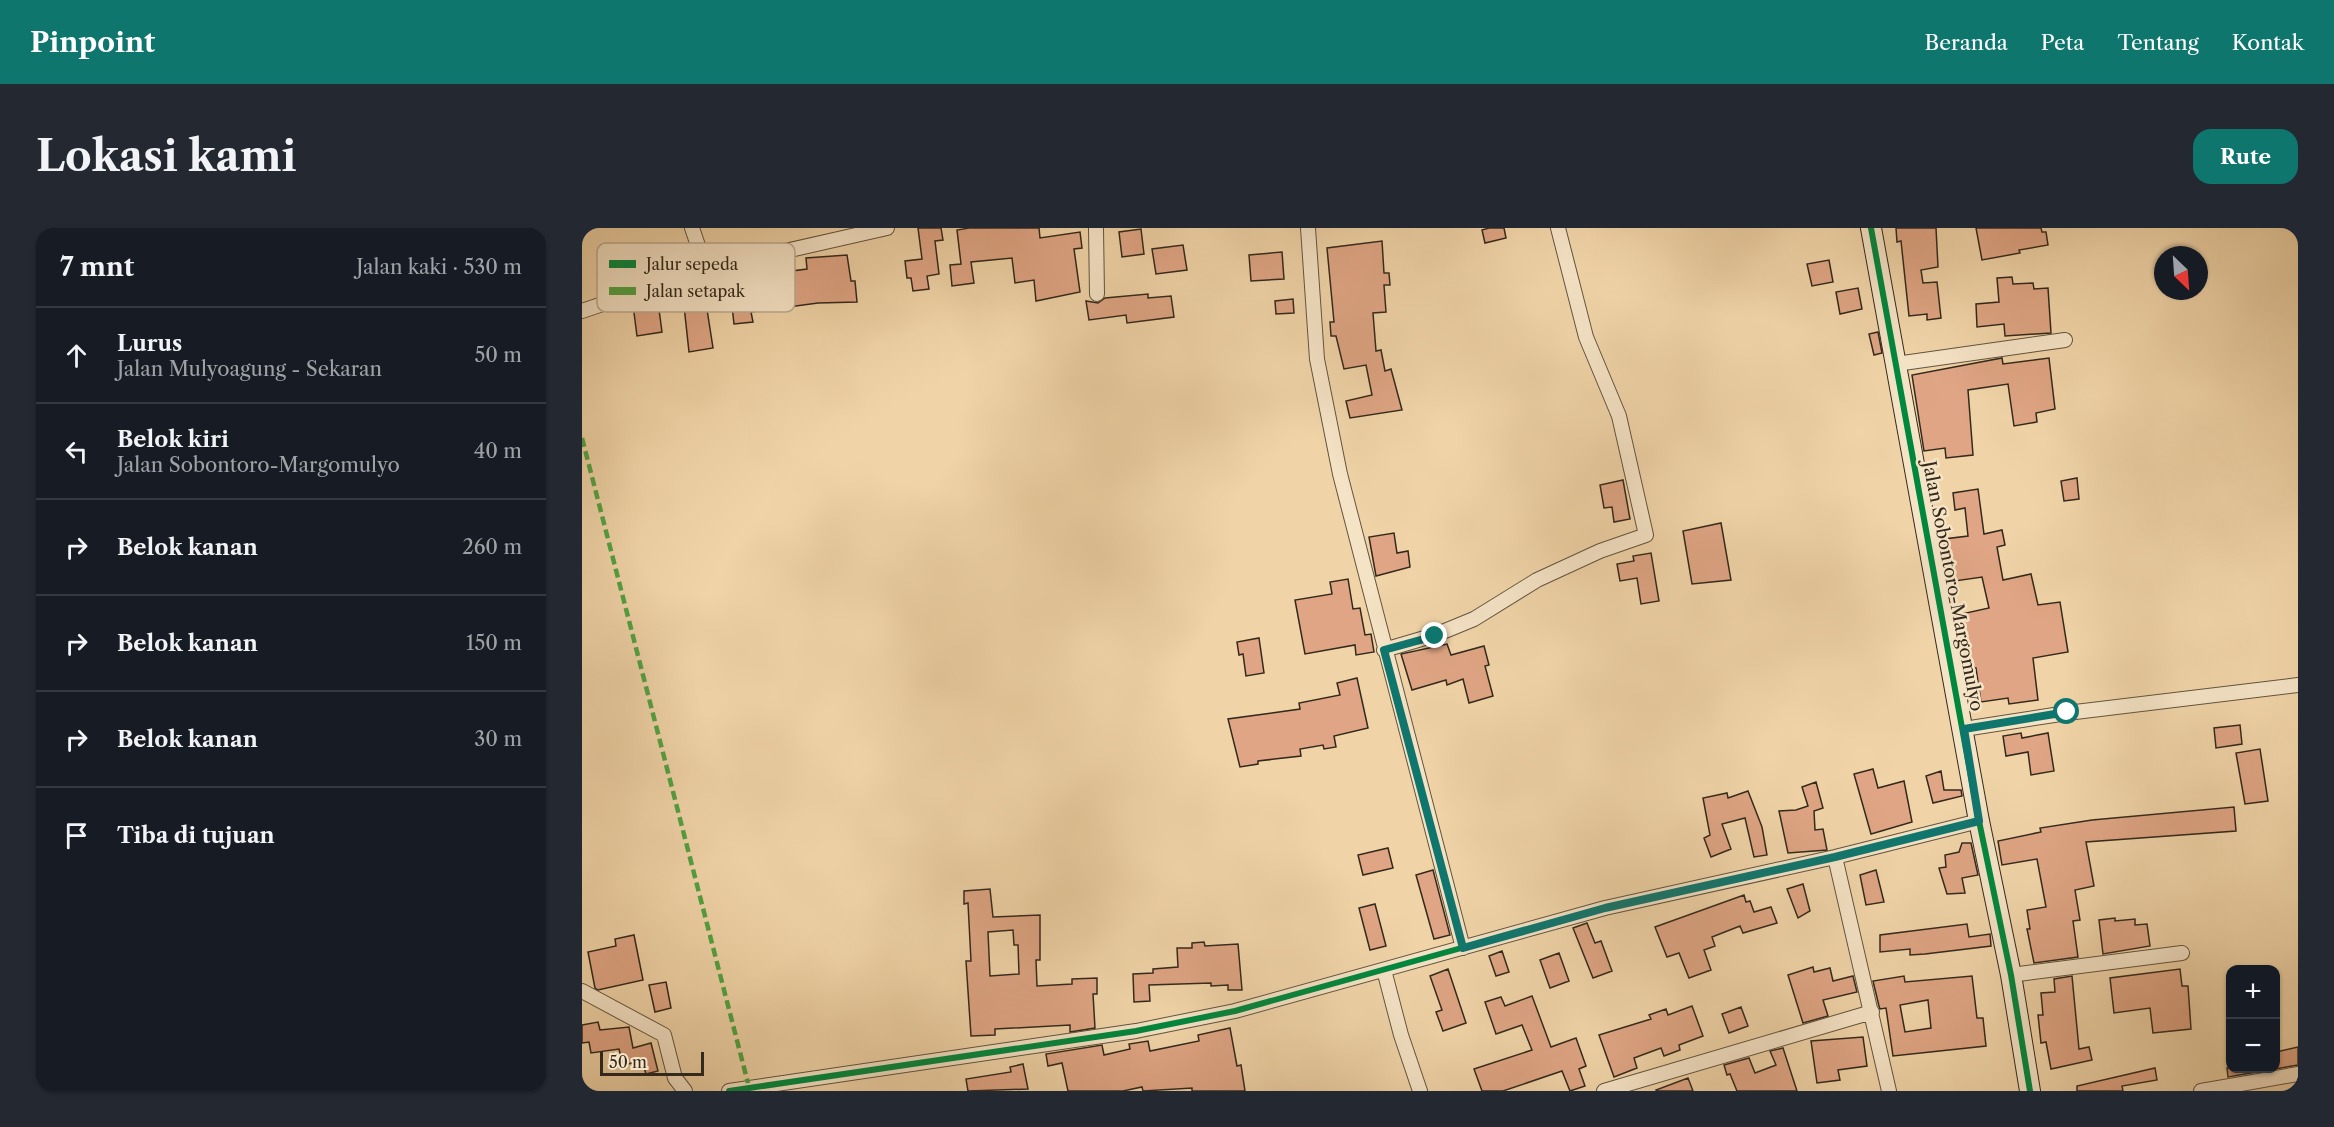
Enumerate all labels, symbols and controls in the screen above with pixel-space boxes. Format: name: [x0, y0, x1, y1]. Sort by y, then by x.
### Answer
text: Pinpoint: [30, 25, 155, 59]
text: Beranda: [1925, 30, 2008, 55]
text: Peta: [2041, 30, 2084, 55]
text: Tentang: [2117, 30, 2199, 55]
text: Kontak: [2232, 30, 2304, 55]
button: Rute: [2193, 129, 2298, 184]
text: Lokasi kami: [36, 130, 297, 182]
legend: [597, 243, 795, 312]
north arrow: [2154, 246, 2208, 300]
text: 7 mnt: [60, 251, 134, 283]
text: Jalur sepeda: [643, 254, 739, 274]
text: Jalan kaki · 530 m: [356, 255, 522, 279]
text: Jalan setapak: [643, 281, 746, 301]
text: Lurus: [117, 330, 182, 357]
icon: ahead: [60, 339, 93, 372]
text: 50 m: [475, 343, 522, 367]
text: Jalan Mulyoagung - Sekaran: [117, 357, 382, 381]
text: Belok kiri: [117, 426, 229, 453]
icon: left: [60, 435, 93, 468]
text: 40 m: [474, 439, 522, 463]
text: Jalan Sobontoro-Margomulyo: [117, 453, 400, 477]
street label: Jalan Sobontoro-Margomulyo: [1917, 456, 1988, 713]
icon: right: [60, 531, 93, 564]
text: Belok kanan: [117, 534, 258, 561]
text: 260 m: [462, 535, 522, 559]
route end: [1421, 622, 1447, 648]
icon: right: [60, 627, 93, 660]
text: Belok kanan: [117, 630, 258, 657]
text: 150 m: [466, 631, 522, 655]
route start: [2053, 698, 2079, 724]
icon: right: [60, 723, 93, 756]
text: Belok kanan: [117, 726, 258, 753]
text: 30 m: [474, 727, 522, 751]
icon: arrive: [60, 819, 93, 852]
text: Tiba di tujuan: [117, 822, 275, 849]
map controls: [2226, 965, 2280, 1073]
button: +: [2226, 965, 2280, 1019]
button: −: [2226, 1019, 2280, 1073]
scale bar: [600, 1049, 704, 1076]
text: 50 m: [609, 1052, 647, 1072]

